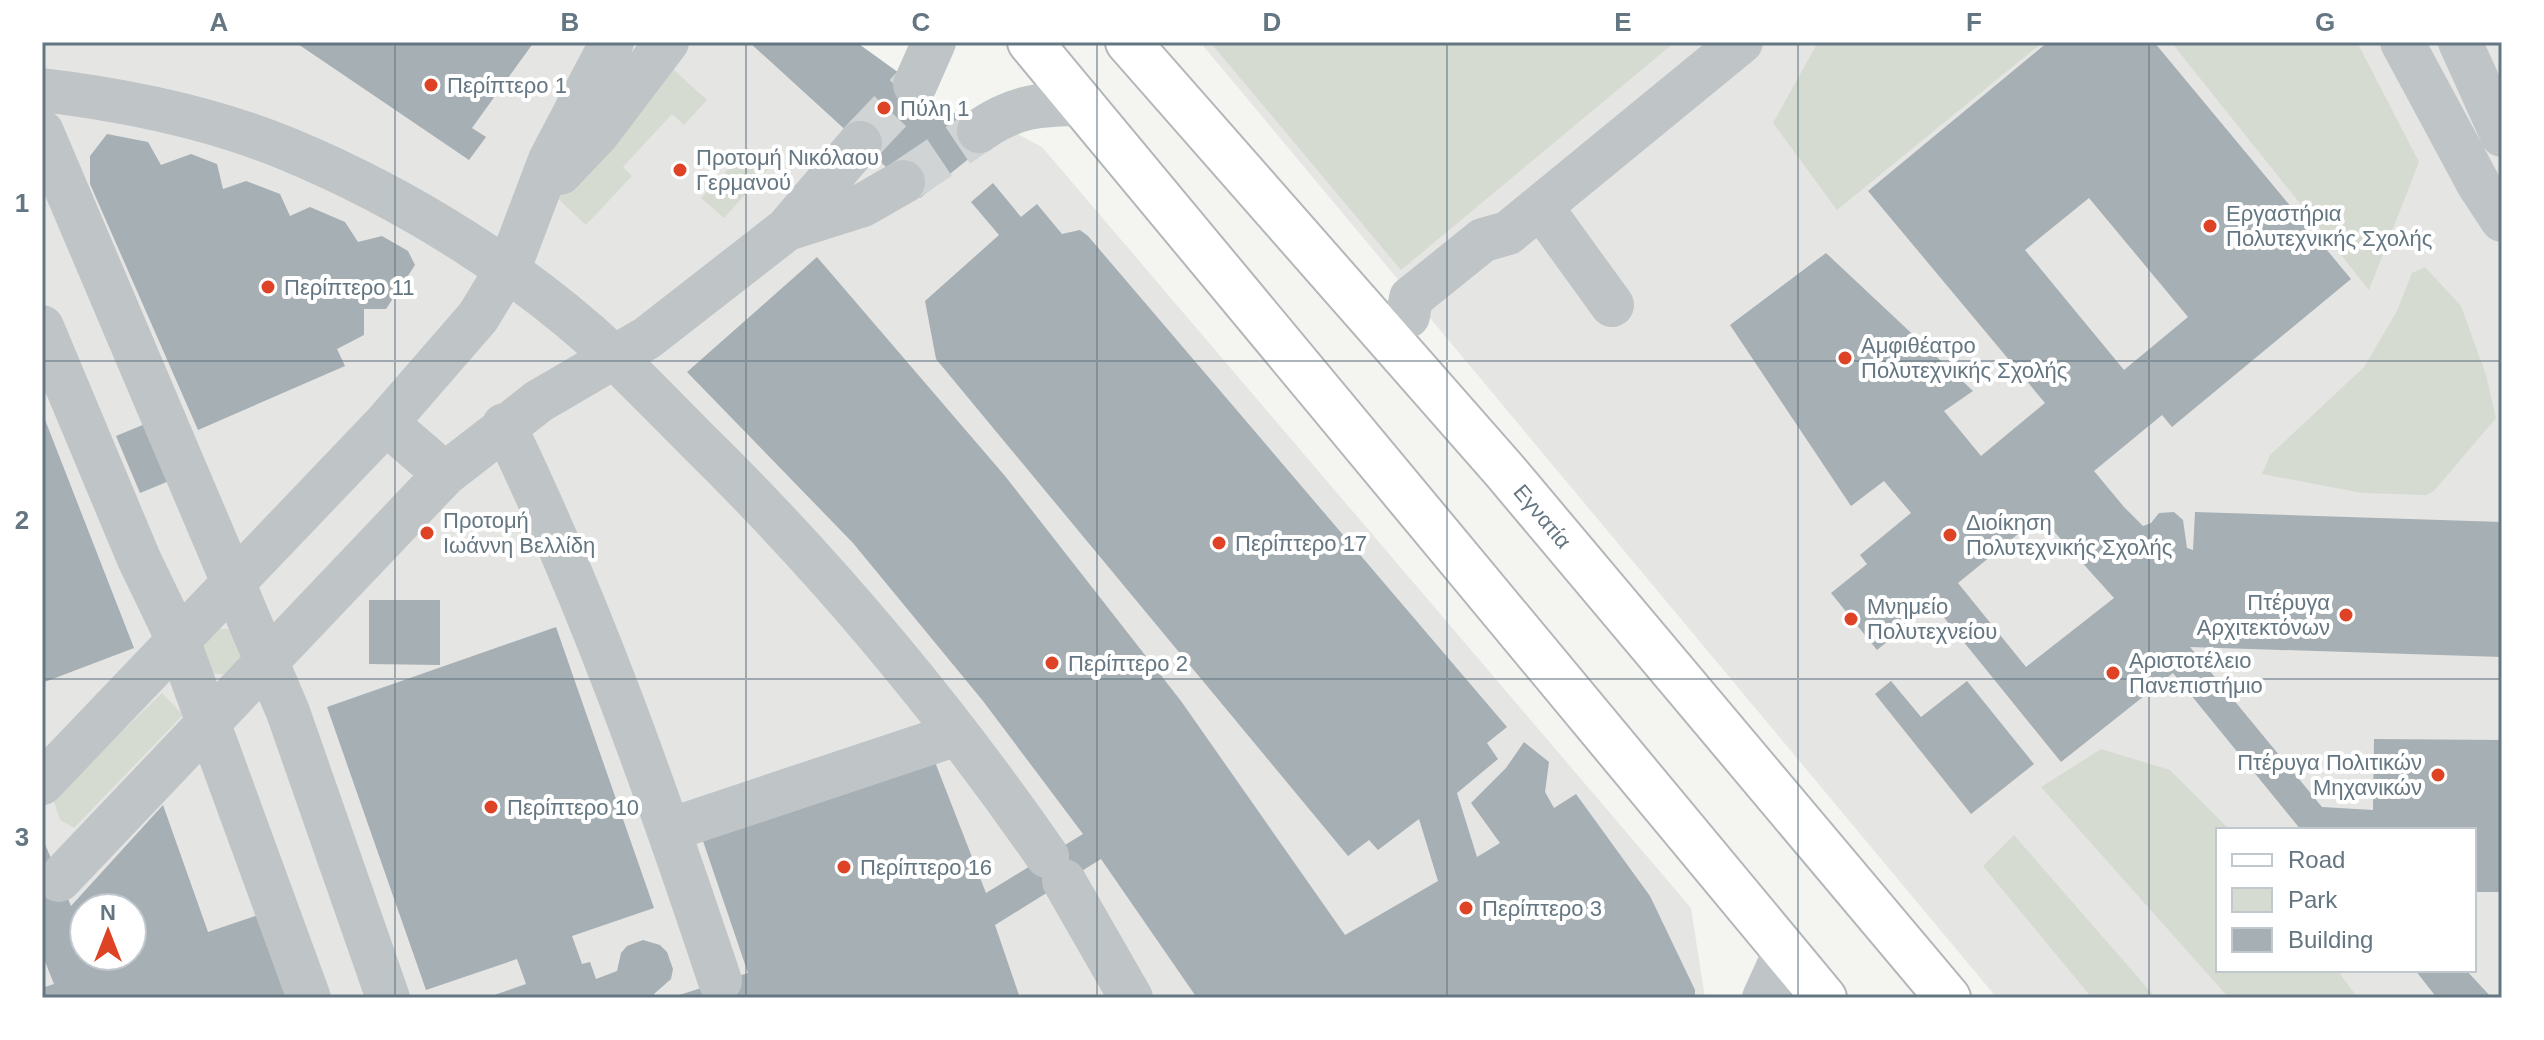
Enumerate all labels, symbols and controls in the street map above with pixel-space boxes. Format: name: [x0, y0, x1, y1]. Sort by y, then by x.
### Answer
text: A: [210, 7, 229, 37]
text: B: [561, 7, 579, 37]
text: C: [912, 7, 931, 37]
text: D: [1263, 7, 1281, 37]
text: E: [1614, 7, 1632, 37]
text: F: [1966, 7, 1982, 37]
text: G: [2315, 7, 2335, 37]
place label: Περίπτερο 1: [447, 73, 567, 98]
marker: Περίπτερο 1: [422, 76, 440, 94]
place label: Πύλη 1: [900, 96, 970, 121]
marker: Πύλη 1: [875, 99, 893, 117]
place label: Προτομή Νικόλαου Γερμανού: [696, 145, 879, 195]
marker: Προτομή Νικόλαου Γερμανού: [671, 161, 689, 179]
text: 1: [15, 188, 29, 218]
place label: Εργαστήρια Πολυτεχνικής Σχολής: [2226, 201, 2432, 251]
marker: Εργαστήρια Πολυτεχνικής Σχολής: [2201, 217, 2219, 235]
place label: Περίπτερο 11: [284, 275, 414, 300]
marker: Περίπτερο 11: [259, 278, 277, 296]
place label: Αμφιθέατρο Πολυτεχνικής Σχολής: [1861, 333, 2067, 383]
marker: Αμφιθέατρο Πολυτεχνικής Σχολής: [1836, 349, 1854, 367]
street label: Εγνατία: [1509, 479, 1577, 553]
text: 2: [15, 505, 29, 535]
place label: Προτομή Ιωάννη Βελλίδη: [443, 508, 595, 558]
place label: Διοίκηση Πολυτεχνικής Σχολής: [1966, 510, 2172, 560]
marker: Προτομή Ιωάννη Βελλίδη: [418, 524, 436, 542]
marker: Διοίκηση Πολυτεχνικής Σχολής: [1941, 526, 1959, 544]
place label: Περίπτερο 17: [1235, 531, 1367, 556]
marker: Περίπτερο 17: [1210, 534, 1228, 552]
place label: Πτέρυγα Αρχιτεκτόνων: [2197, 590, 2330, 640]
place label: Μνημείο Πολυτεχνείου: [1867, 594, 1997, 644]
marker: Πτέρυγα Αρχιτεκτόνων: [2337, 606, 2355, 624]
marker: Μνημείο Πολυτεχνείου: [1842, 610, 1860, 628]
place label: Αριστοτέλειο Πανεπιστήμιο: [2129, 648, 2263, 698]
place label: Περίπτερο 2: [1068, 651, 1188, 676]
marker: Περίπτερο 2: [1043, 654, 1061, 672]
marker: Αριστοτέλειο Πανεπιστήμιο: [2104, 664, 2122, 682]
place label: Πτέρυγα Πολιτικών Μηχανικών: [2237, 750, 2422, 800]
marker: Πτέρυγα Πολιτικών Μηχανικών: [2429, 766, 2447, 784]
place label: Περίπτερο 10: [507, 795, 639, 820]
marker: Περίπτερο 10: [482, 798, 500, 816]
text: 3: [15, 822, 29, 852]
legend: [2216, 828, 2476, 972]
text: Road: [2288, 846, 2345, 873]
place label: Περίπτερο 16: [860, 855, 992, 880]
marker: Περίπτερο 16: [835, 858, 853, 876]
text: Park: [2288, 886, 2338, 913]
north arrow: [68, 892, 148, 972]
place label: Περίπτερο 3: [1482, 896, 1602, 921]
marker: Περίπτερο 3: [1457, 899, 1475, 917]
text: N: [100, 900, 116, 925]
text: Building: [2288, 926, 2373, 953]

